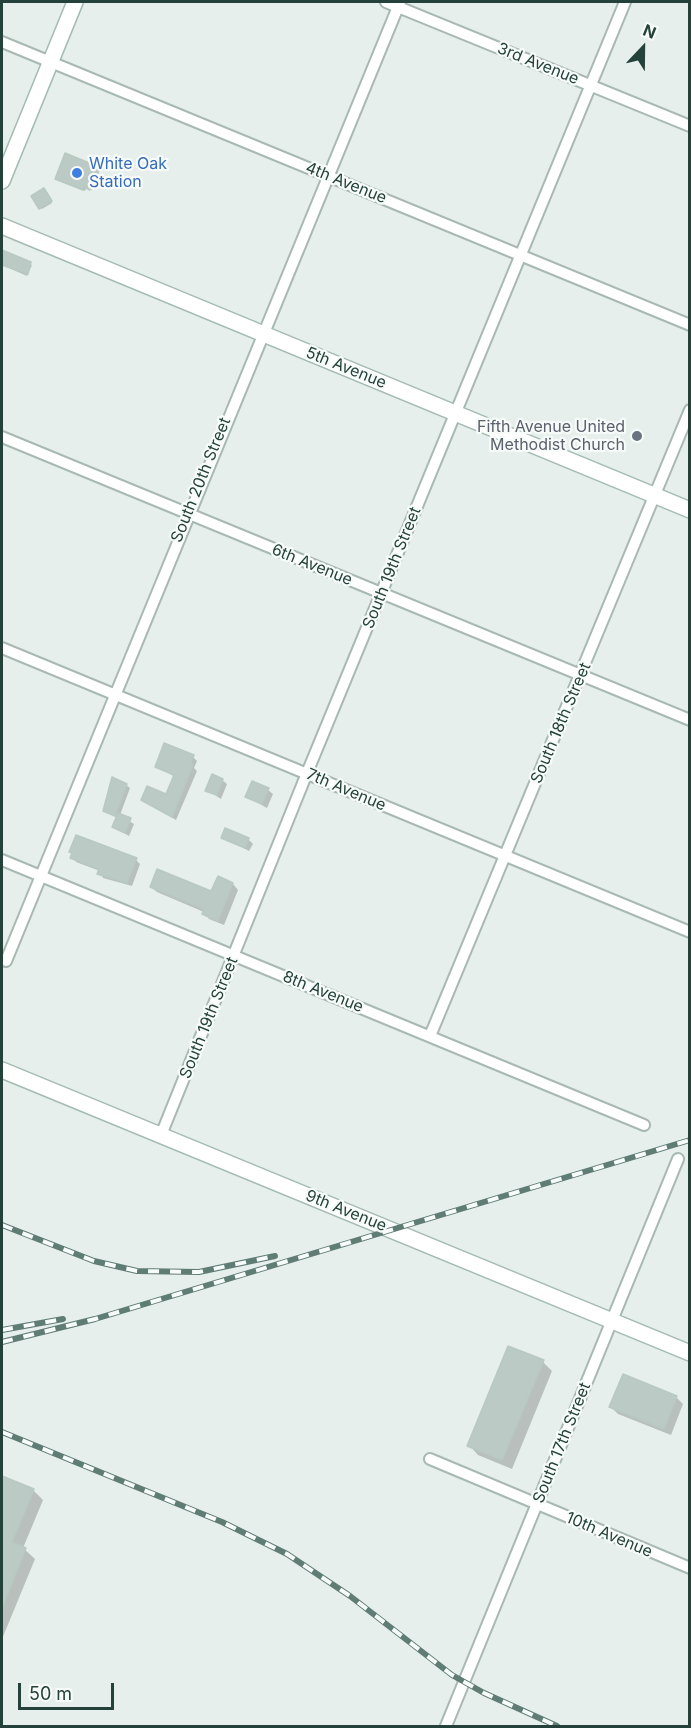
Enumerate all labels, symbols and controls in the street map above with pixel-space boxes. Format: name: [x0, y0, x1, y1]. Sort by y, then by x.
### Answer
north arrow: [613, 18, 673, 78]
text: N: [640, 20, 659, 43]
street label: 3rd Avenue: [494, 39, 582, 89]
place label: White Oak Station: [89, 154, 167, 192]
street label: 4th Avenue: [303, 158, 389, 208]
marker: White Oak Station: [70, 166, 84, 180]
street label: 5th Avenue: [303, 343, 389, 393]
street label: South 20th Street: [167, 415, 235, 545]
place label: Fifth Avenue United Methodist Church: [477, 417, 625, 455]
marker: Fifth Avenue United Methodist Church: [630, 429, 644, 443]
street label: South 19th Street: [359, 504, 425, 632]
street label: 6th Avenue: [269, 540, 355, 590]
street label: South 18th Street: [527, 660, 595, 786]
street label: 7th Avenue: [303, 765, 389, 815]
street label: South 19th Street: [176, 954, 242, 1082]
street label: 8th Avenue: [280, 967, 366, 1017]
street label: 9th Avenue: [303, 1186, 389, 1236]
street label: South 17th Street: [529, 1380, 595, 1506]
street label: 10th Avenue: [563, 1508, 655, 1562]
scale bar: [21, 1671, 117, 1709]
text: 50 m: [29, 1683, 72, 1704]

